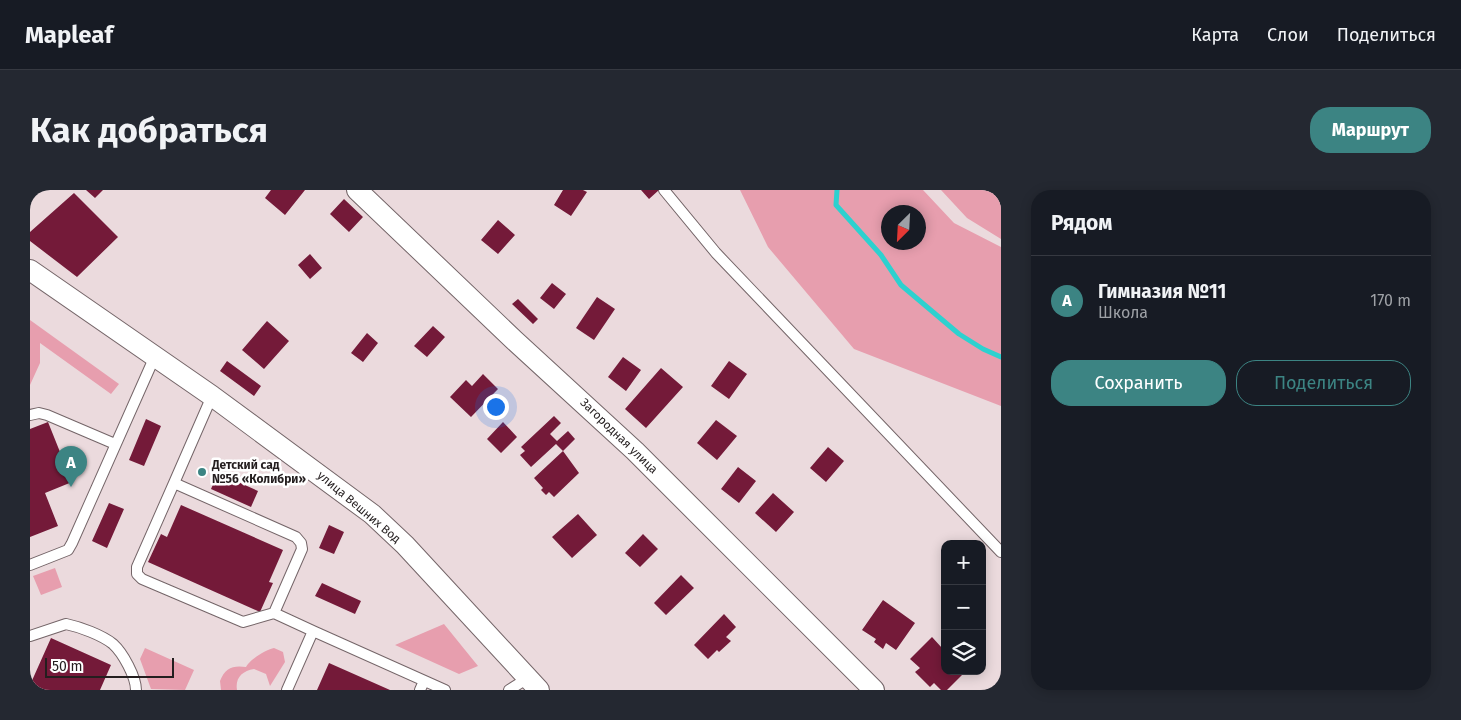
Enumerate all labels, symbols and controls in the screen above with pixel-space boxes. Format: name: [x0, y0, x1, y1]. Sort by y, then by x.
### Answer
text: Mapleaf: [25, 21, 113, 49]
text: Карта: [1191, 24, 1239, 46]
text: Слои: [1267, 24, 1309, 46]
text: Поделиться: [1337, 24, 1436, 46]
button: Маршрут: [1310, 107, 1431, 153]
text: Как добраться: [30, 109, 268, 151]
north arrow: [881, 205, 926, 250]
text: Рядом: [1051, 210, 1112, 236]
text: Гимназия №11: [1098, 280, 1226, 303]
text: A: [1062, 291, 1072, 310]
text: 170 m: [1370, 291, 1411, 310]
text: Школа: [1098, 303, 1148, 322]
button: Сохранить: [1051, 360, 1226, 406]
button: Поделиться: [1236, 360, 1411, 406]
your location: [483, 394, 509, 420]
street label: Загородная улица: [577, 395, 661, 477]
pin: A: [55, 446, 87, 487]
place label: Детский сад №56 «Колибри»: [211, 458, 306, 486]
marker: Детский сад №56 «Колибри»: [196, 466, 208, 478]
street label: улица Вешних Вод: [315, 468, 404, 546]
map controls: [941, 540, 986, 675]
button: +: [941, 540, 986, 585]
button: −: [941, 585, 986, 630]
button: layers: [941, 630, 986, 675]
scale bar: [45, 655, 174, 678]
text: 50 m: [52, 658, 83, 675]

